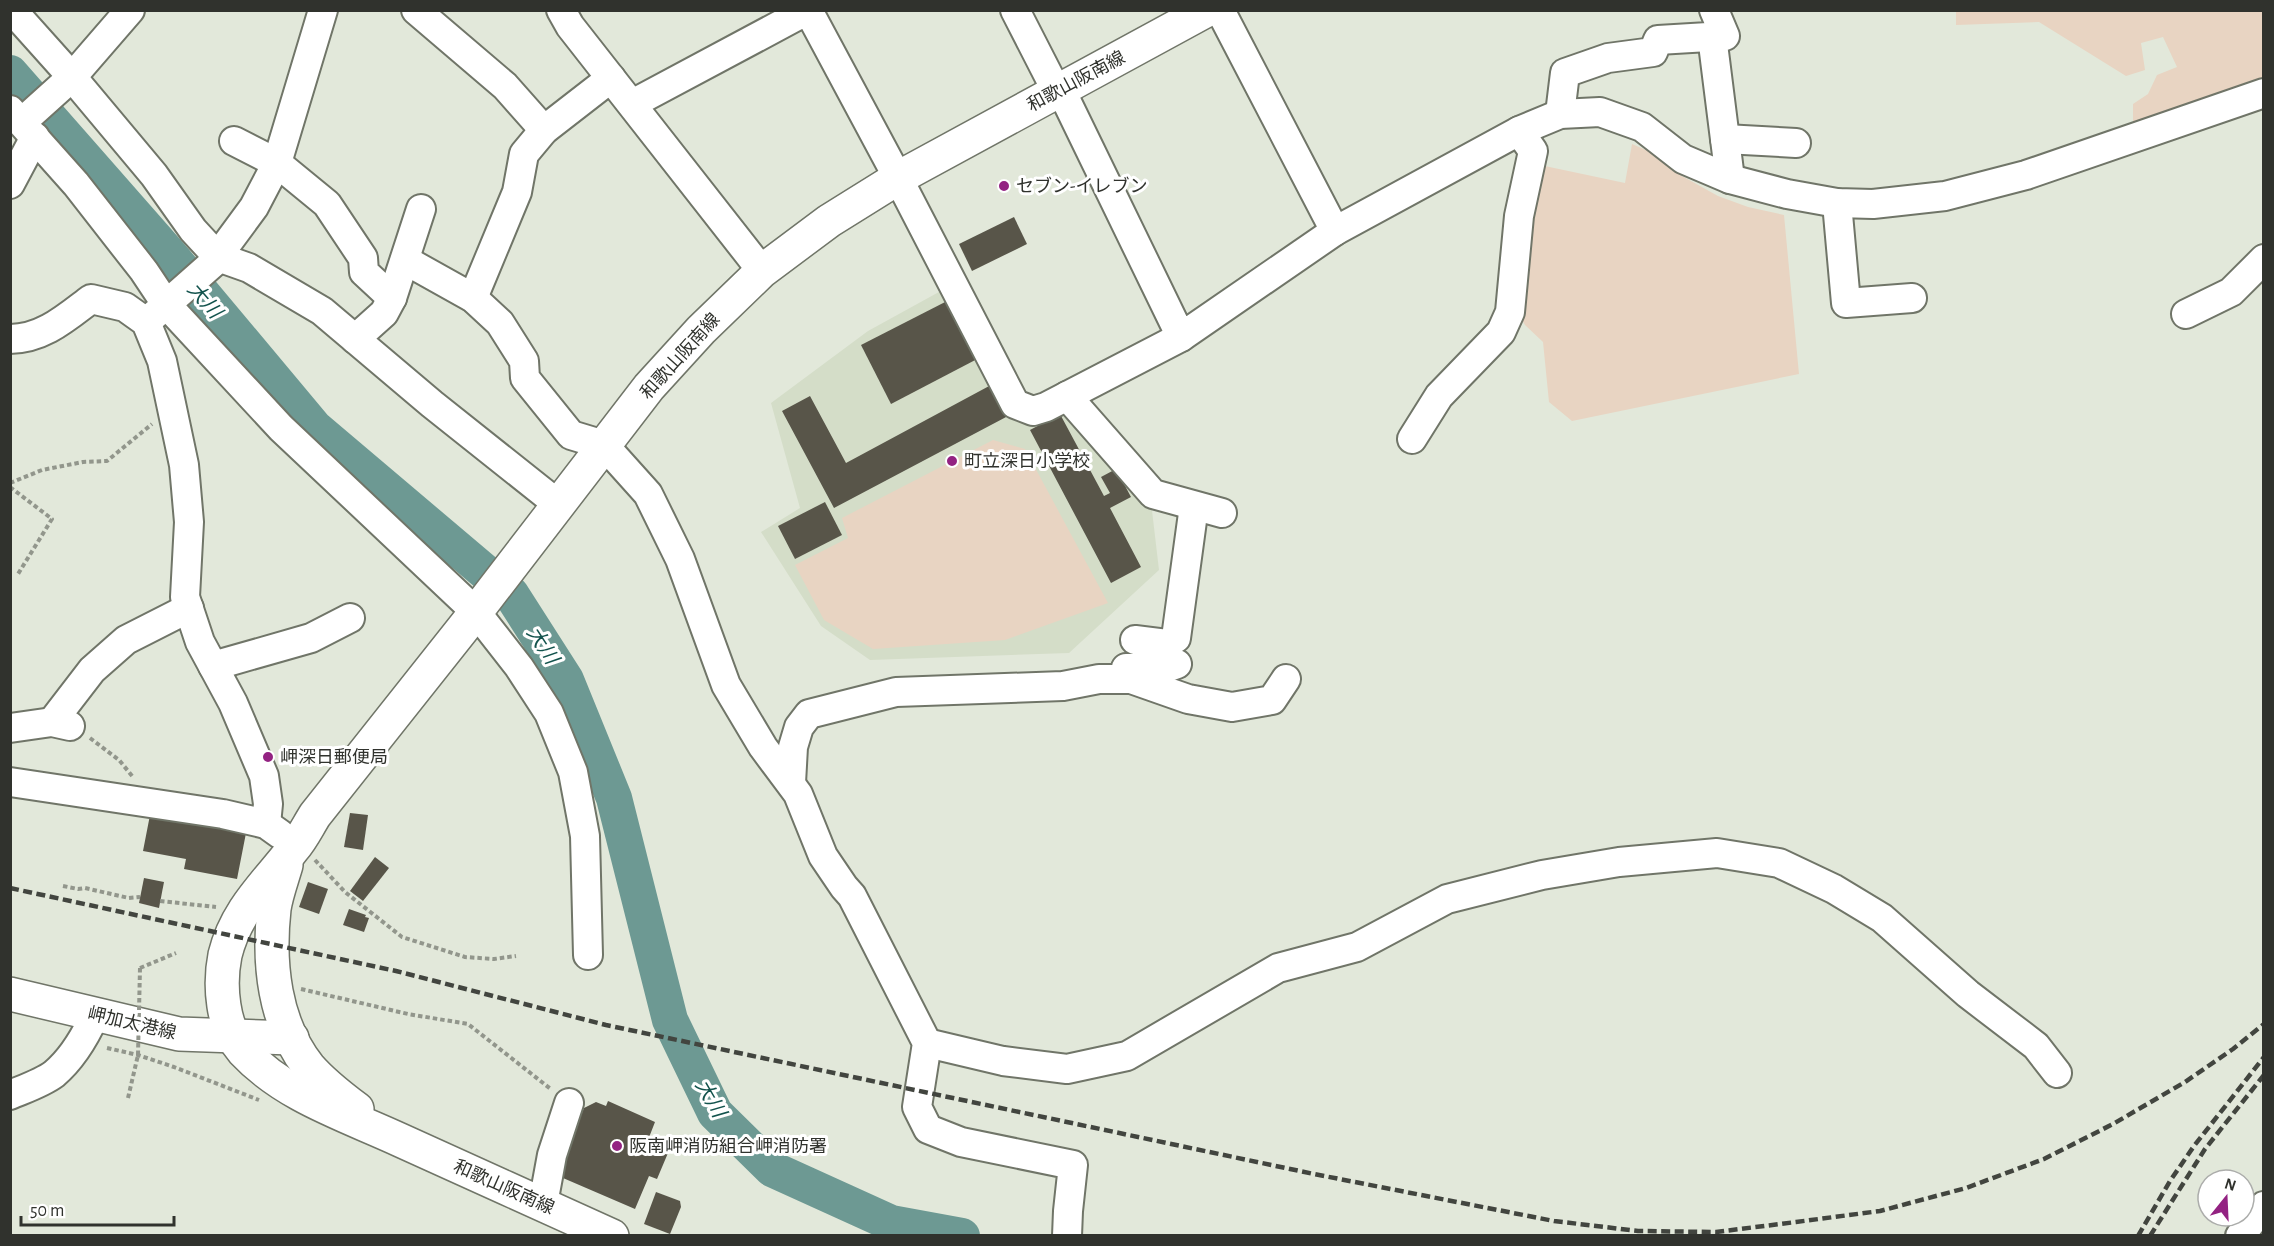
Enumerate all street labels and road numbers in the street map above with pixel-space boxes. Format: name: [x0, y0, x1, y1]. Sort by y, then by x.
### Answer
street label: 和歌山阪南線: [1024, 47, 1128, 115]
street label: 和歌山阪南線: [636, 309, 724, 403]
street label: 岬加太港線: [86, 1003, 178, 1043]
street label: 和歌山阪南線: [451, 1156, 557, 1218]

